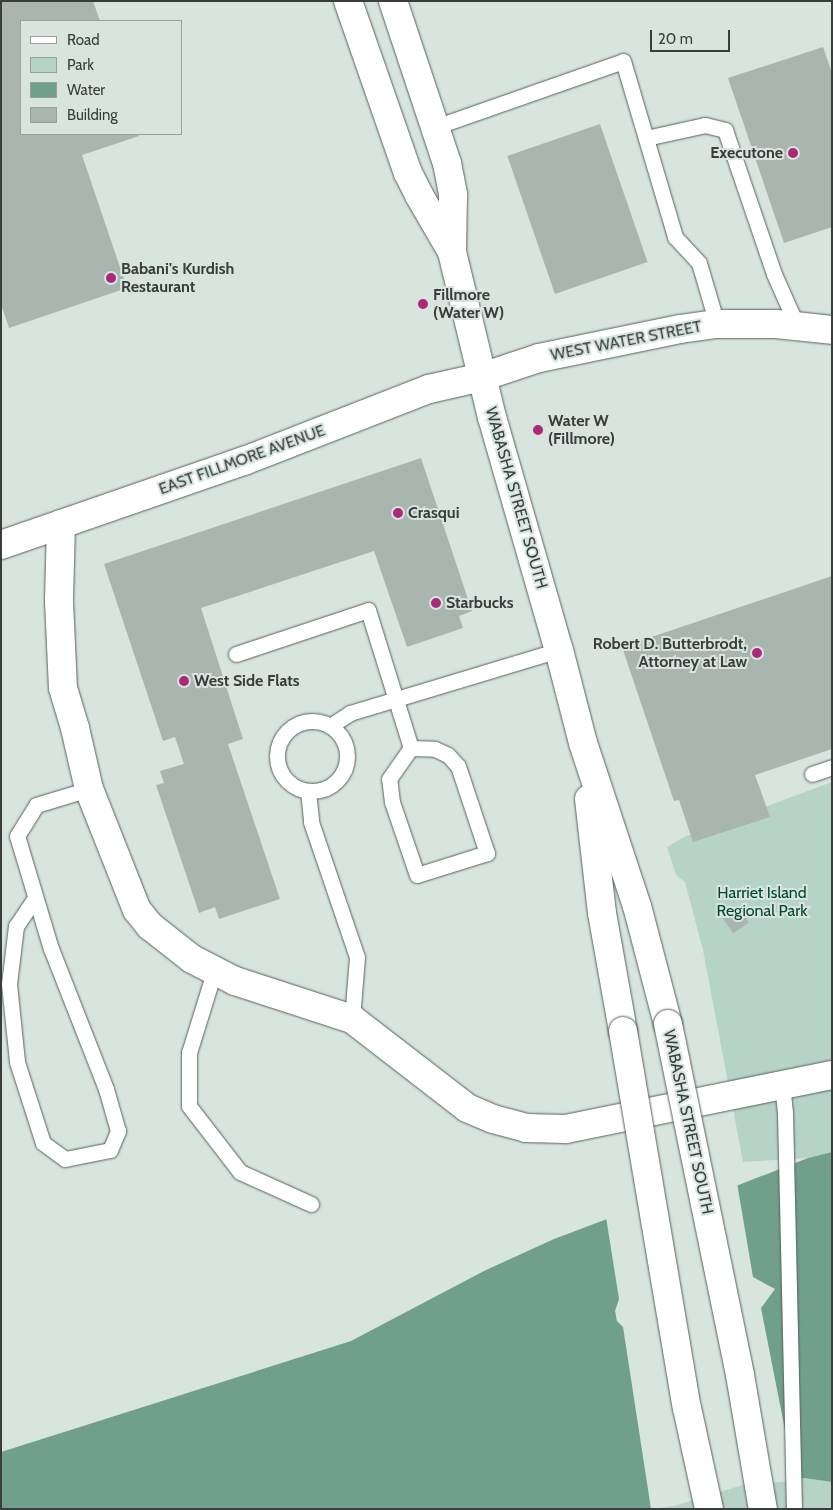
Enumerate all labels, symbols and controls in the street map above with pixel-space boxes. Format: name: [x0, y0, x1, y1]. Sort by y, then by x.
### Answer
legend: [20, 20, 182, 135]
scale bar: [653, 20, 733, 52]
text: 20 m: [658, 30, 693, 48]
text: Road: [67, 31, 100, 49]
text: Park: [67, 56, 94, 74]
text: Water: [67, 81, 105, 99]
text: Building: [67, 106, 118, 124]
place label: Executone: [710, 143, 783, 163]
marker: Executone: [787, 147, 799, 159]
place label: Babani's Kurdish Restaurant: [121, 259, 234, 297]
marker: Babani's Kurdish Restaurant: [105, 272, 117, 284]
place label: Fillmore (Water W): [433, 285, 504, 323]
marker: Fillmore (Water W): [417, 298, 429, 310]
street label: WEST WATER STREET: [549, 317, 703, 365]
street label: WABASHA STREET SOUTH: [481, 405, 551, 591]
place label: Water W (Fillmore): [548, 411, 615, 449]
street label: EAST FILLMORE AVENUE: [156, 421, 328, 499]
marker: Water W (Fillmore): [532, 424, 544, 436]
place label: Crasqui: [408, 503, 459, 523]
marker: Crasqui: [392, 507, 404, 519]
place label: Starbucks: [446, 593, 514, 613]
marker: Starbucks: [430, 597, 442, 609]
place label: Robert D. Butterbrodt, Attorney at Law: [593, 634, 747, 672]
marker: Robert D. Butterbrodt, Attorney at Law: [751, 647, 763, 659]
place label: West Side Flats: [194, 671, 300, 691]
marker: West Side Flats: [178, 675, 190, 687]
park label: Harriet Island Regional Park: [717, 883, 807, 921]
street label: WABASHA STREET SOUTH: [659, 1028, 717, 1216]

